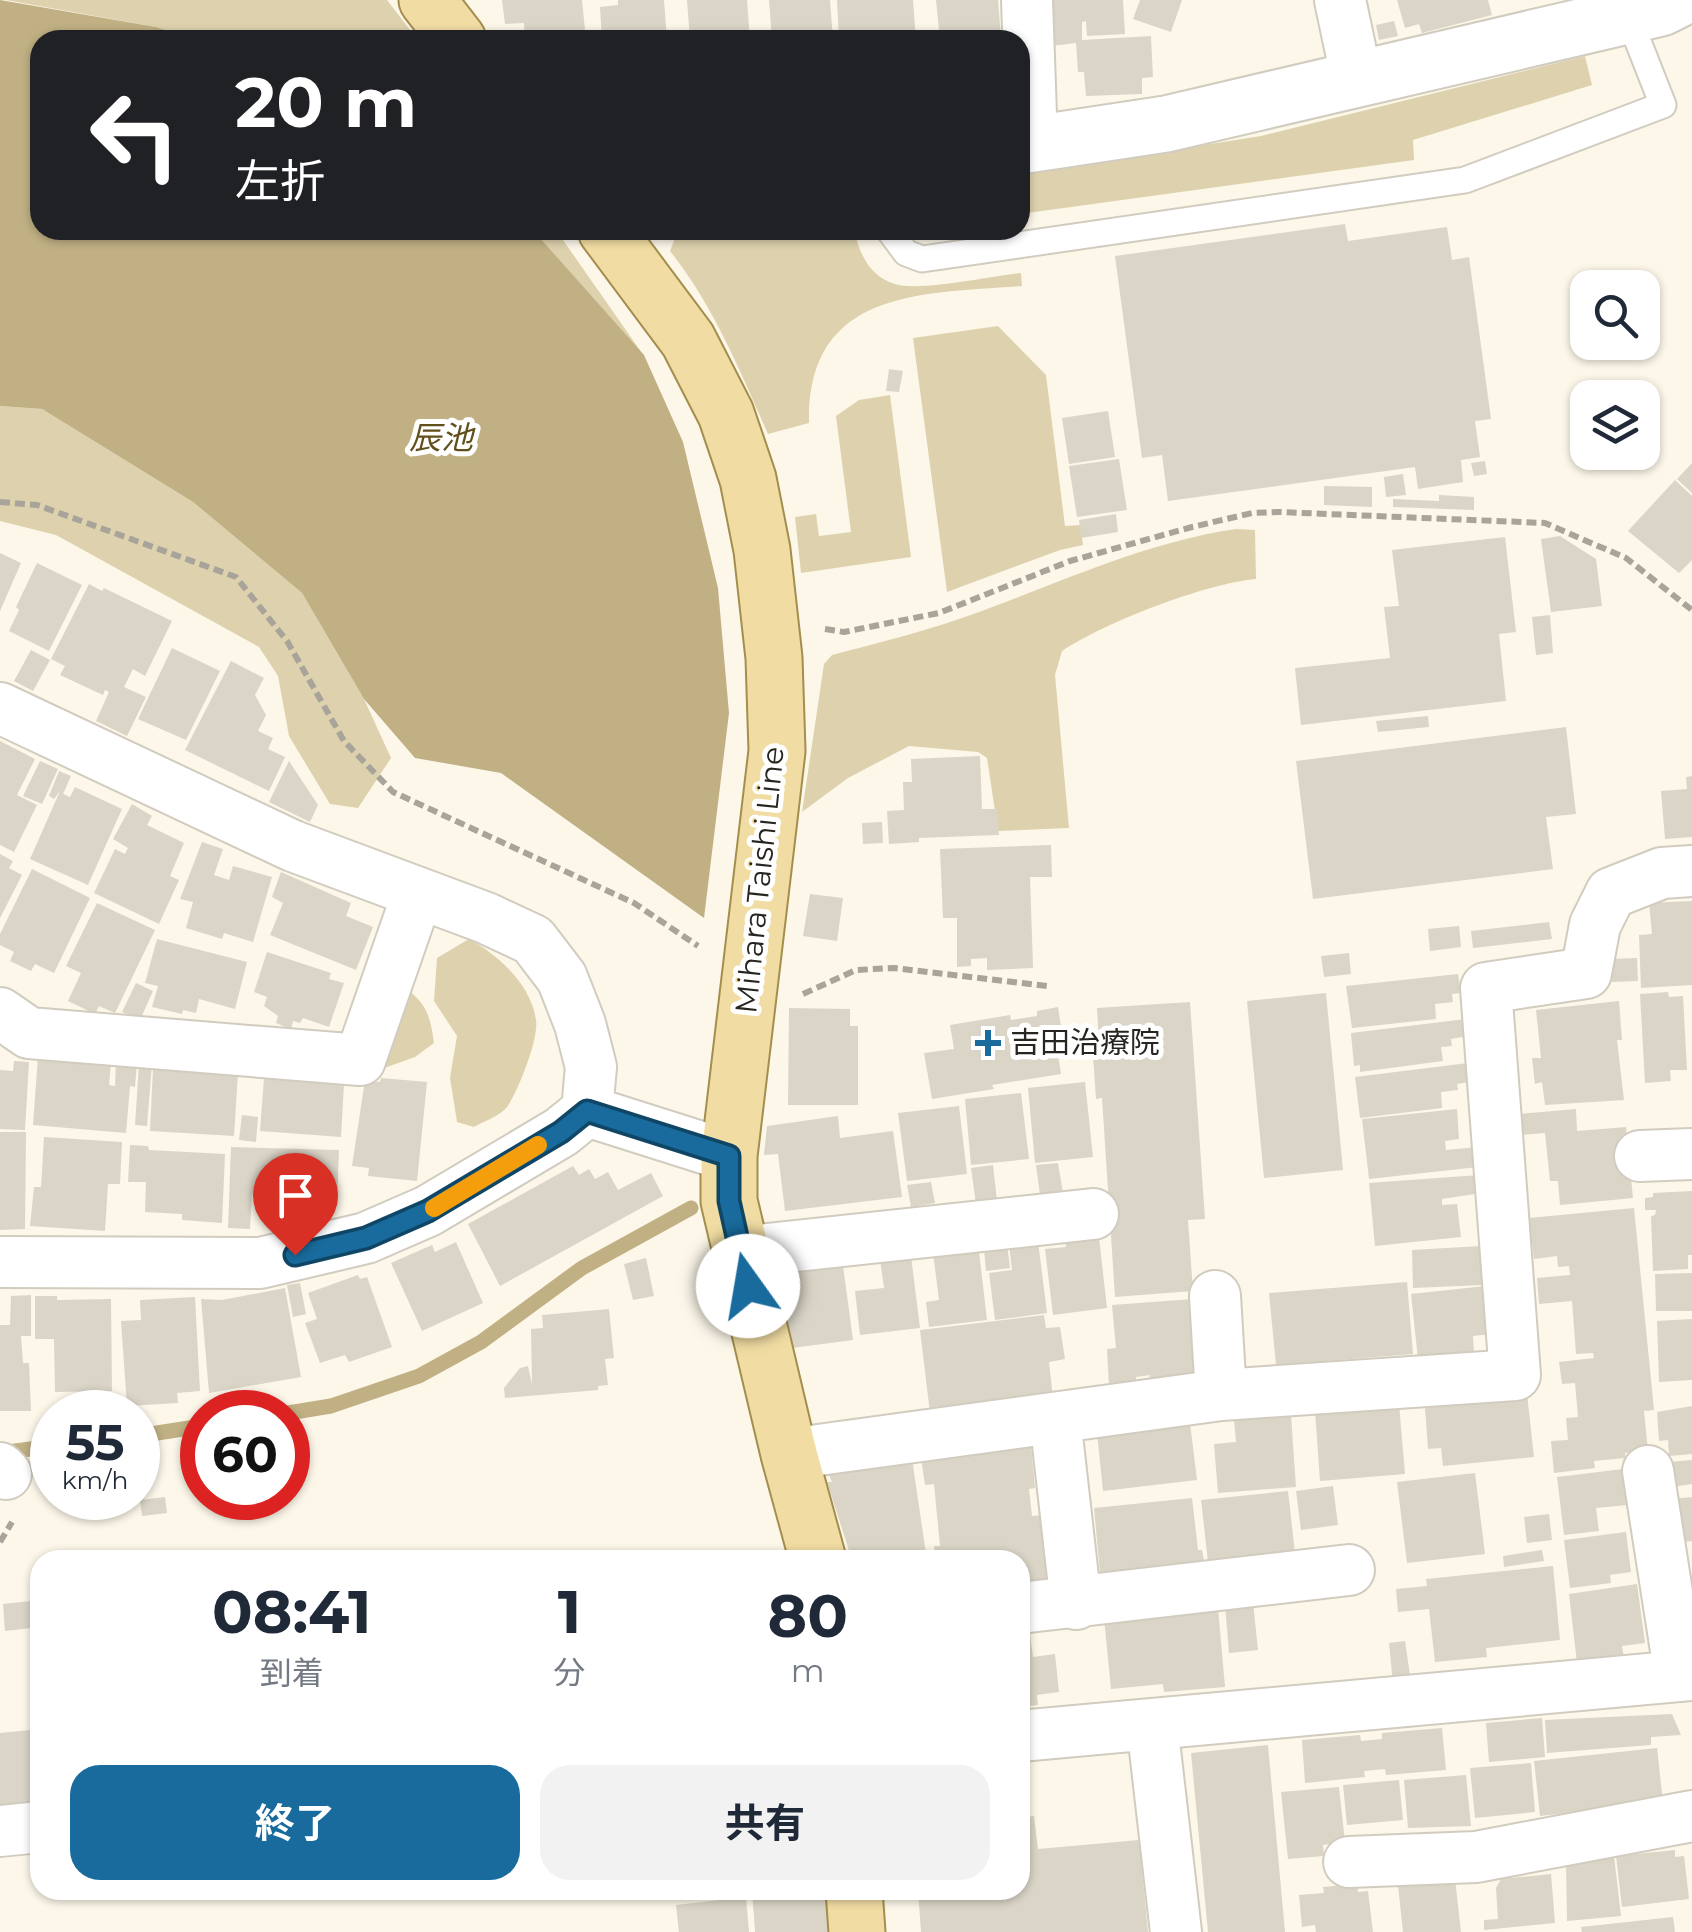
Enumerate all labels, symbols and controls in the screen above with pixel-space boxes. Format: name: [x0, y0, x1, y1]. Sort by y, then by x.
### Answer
text: 20 m: [235, 59, 417, 145]
icon: left: [70, 70, 200, 200]
text: 左折: [235, 153, 325, 208]
map controls: [1570, 270, 1660, 470]
button: search: [1570, 270, 1660, 360]
button: layers: [1570, 380, 1660, 470]
water label: 辰池: [409, 418, 476, 457]
street label: Mihara Taishi Line: [727, 745, 792, 1015]
place label: 吉田治療院: [1010, 1024, 1160, 1061]
marker: 吉田治療院: [975, 1030, 1001, 1056]
pin: [253, 1153, 338, 1256]
icon: arrive: [268, 1168, 323, 1223]
position arrow: [696, 1234, 800, 1338]
speed limit sign: 60: [180, 1390, 310, 1520]
text: 55: [65, 1412, 125, 1473]
text: km/h: [62, 1465, 128, 1495]
text: 08:41: [212, 1575, 371, 1648]
text: 1: [558, 1575, 581, 1648]
text: 80: [768, 1579, 848, 1652]
text: m: [791, 1651, 825, 1690]
text: 到着: [260, 1653, 324, 1692]
text: 分: [554, 1653, 586, 1692]
button: 終了: [70, 1765, 520, 1880]
button: 共有: [540, 1765, 990, 1880]

